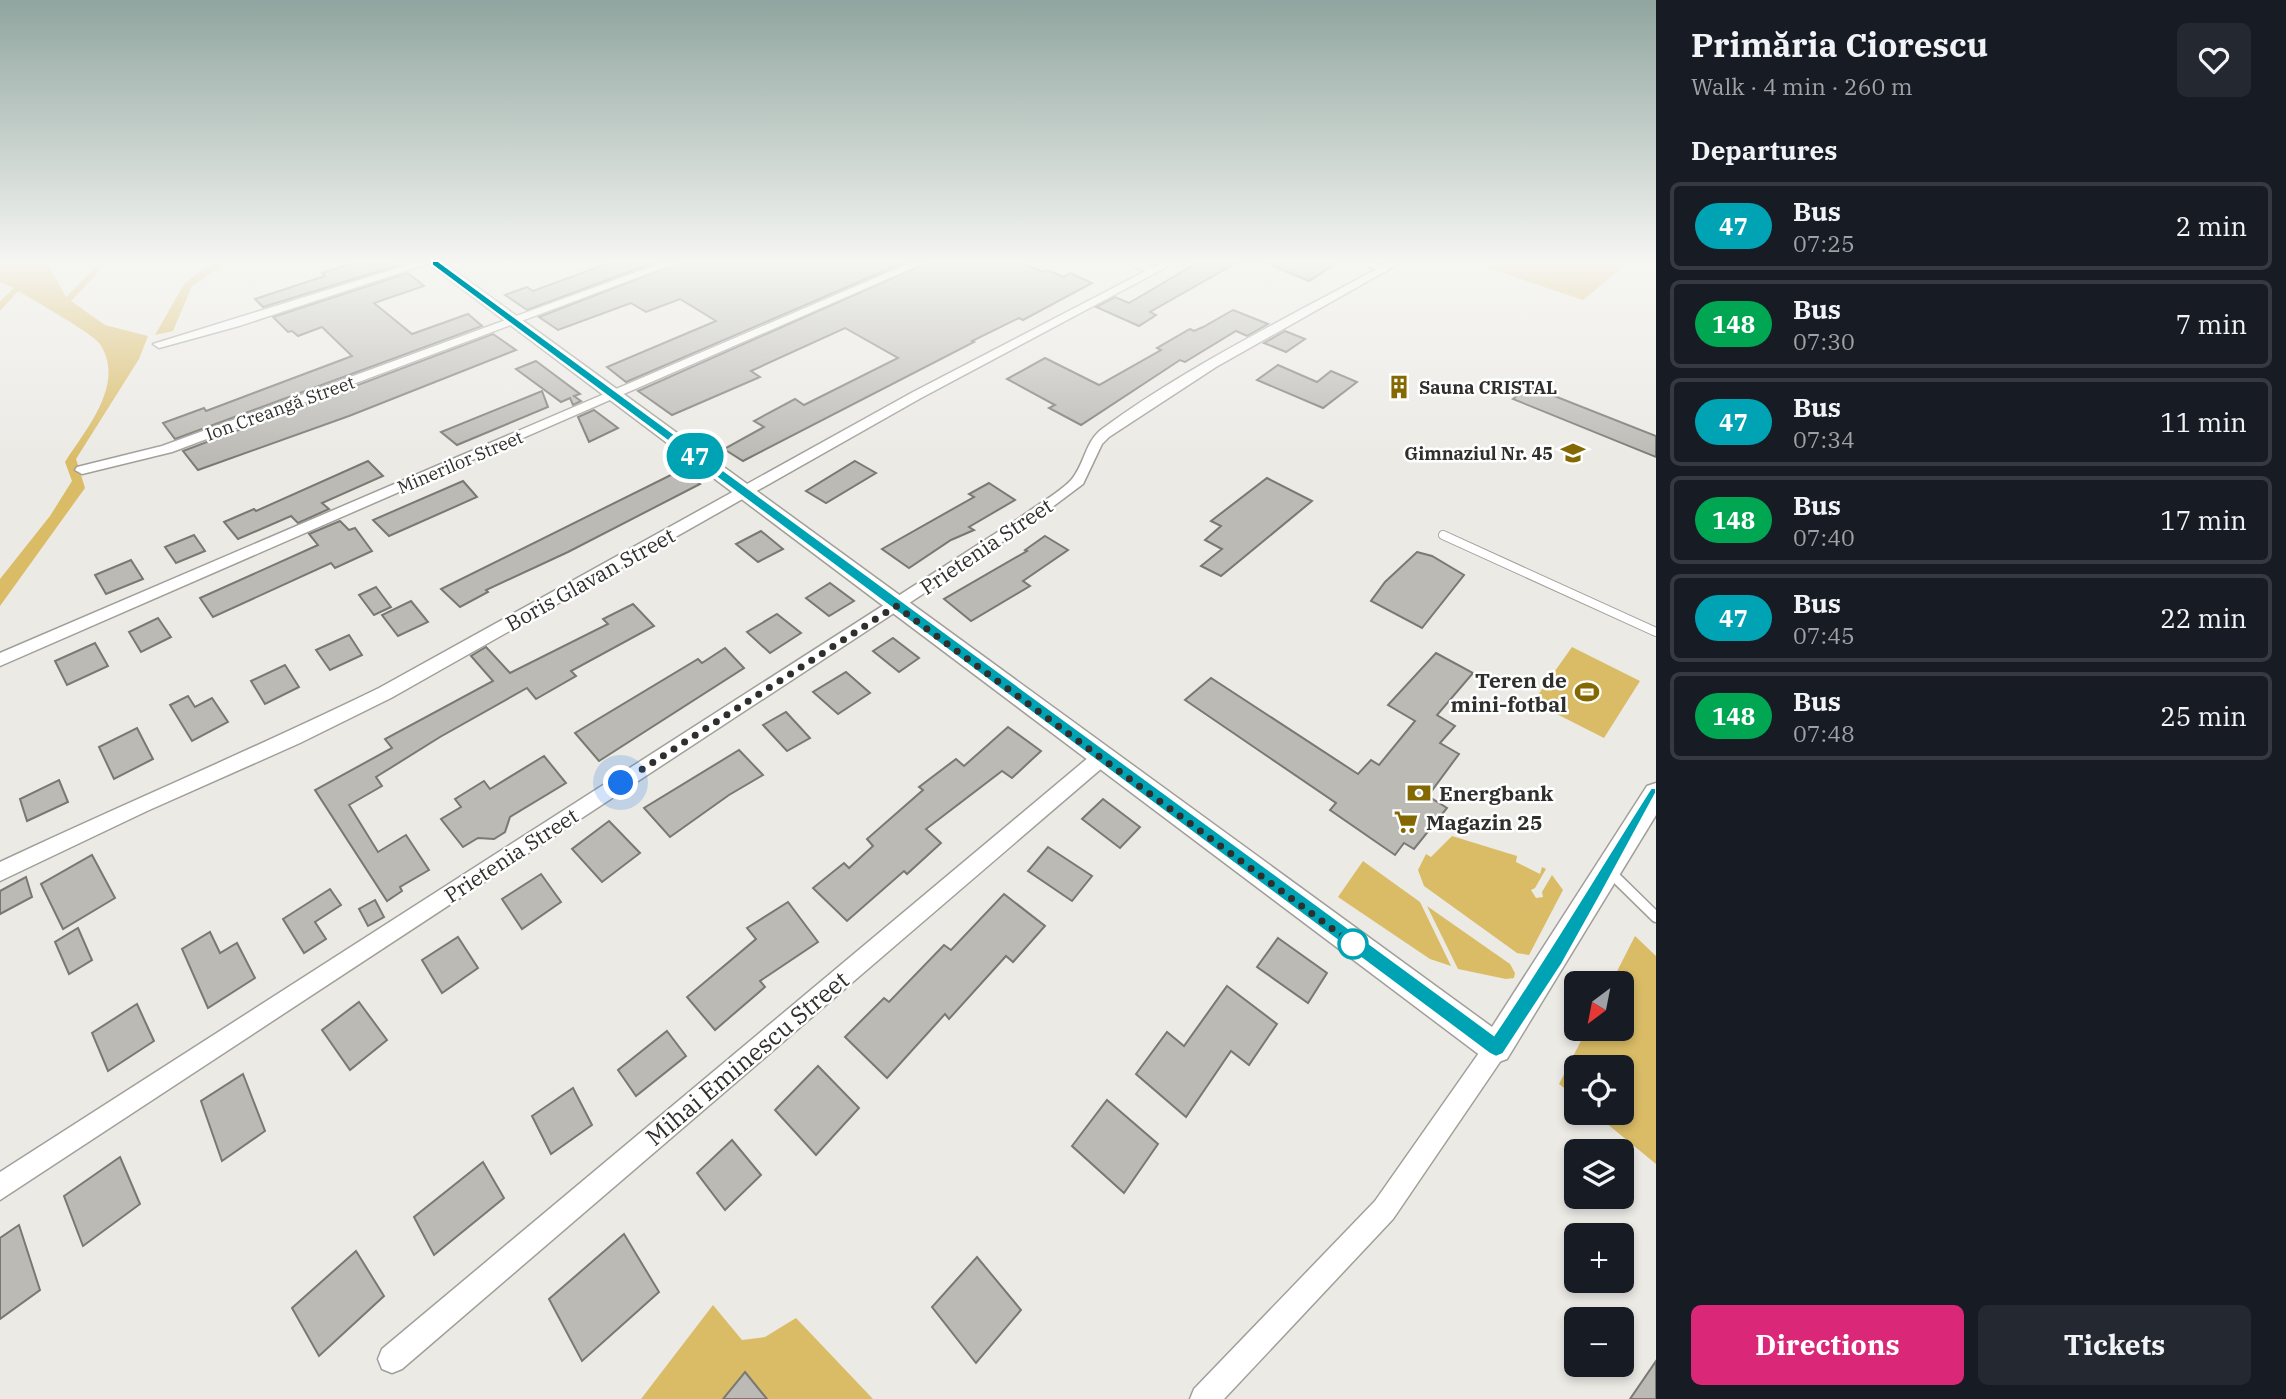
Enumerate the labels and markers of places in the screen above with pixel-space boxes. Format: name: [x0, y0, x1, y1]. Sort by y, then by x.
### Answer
building icon: Sauna CRISTAL: [1385, 373, 1413, 401]
place label: Sauna CRISTAL: [1419, 376, 1557, 399]
school or university icon: Gimnaziul Nr. 45: [1559, 439, 1587, 467]
place label: Gimnaziul Nr. 45: [1404, 442, 1553, 465]
place label: Teren de mini-fotbal: [1451, 666, 1567, 718]
sports icon: Teren de mini-fotbal: [1573, 678, 1601, 706]
bank icon: Energbank: [1405, 779, 1433, 807]
place label: Energbank: [1439, 779, 1553, 807]
supermarket icon: Magazin 25: [1392, 808, 1420, 836]
place label: Magazin 25: [1426, 808, 1543, 836]
unlabelled marker: [1338, 929, 1368, 959]

